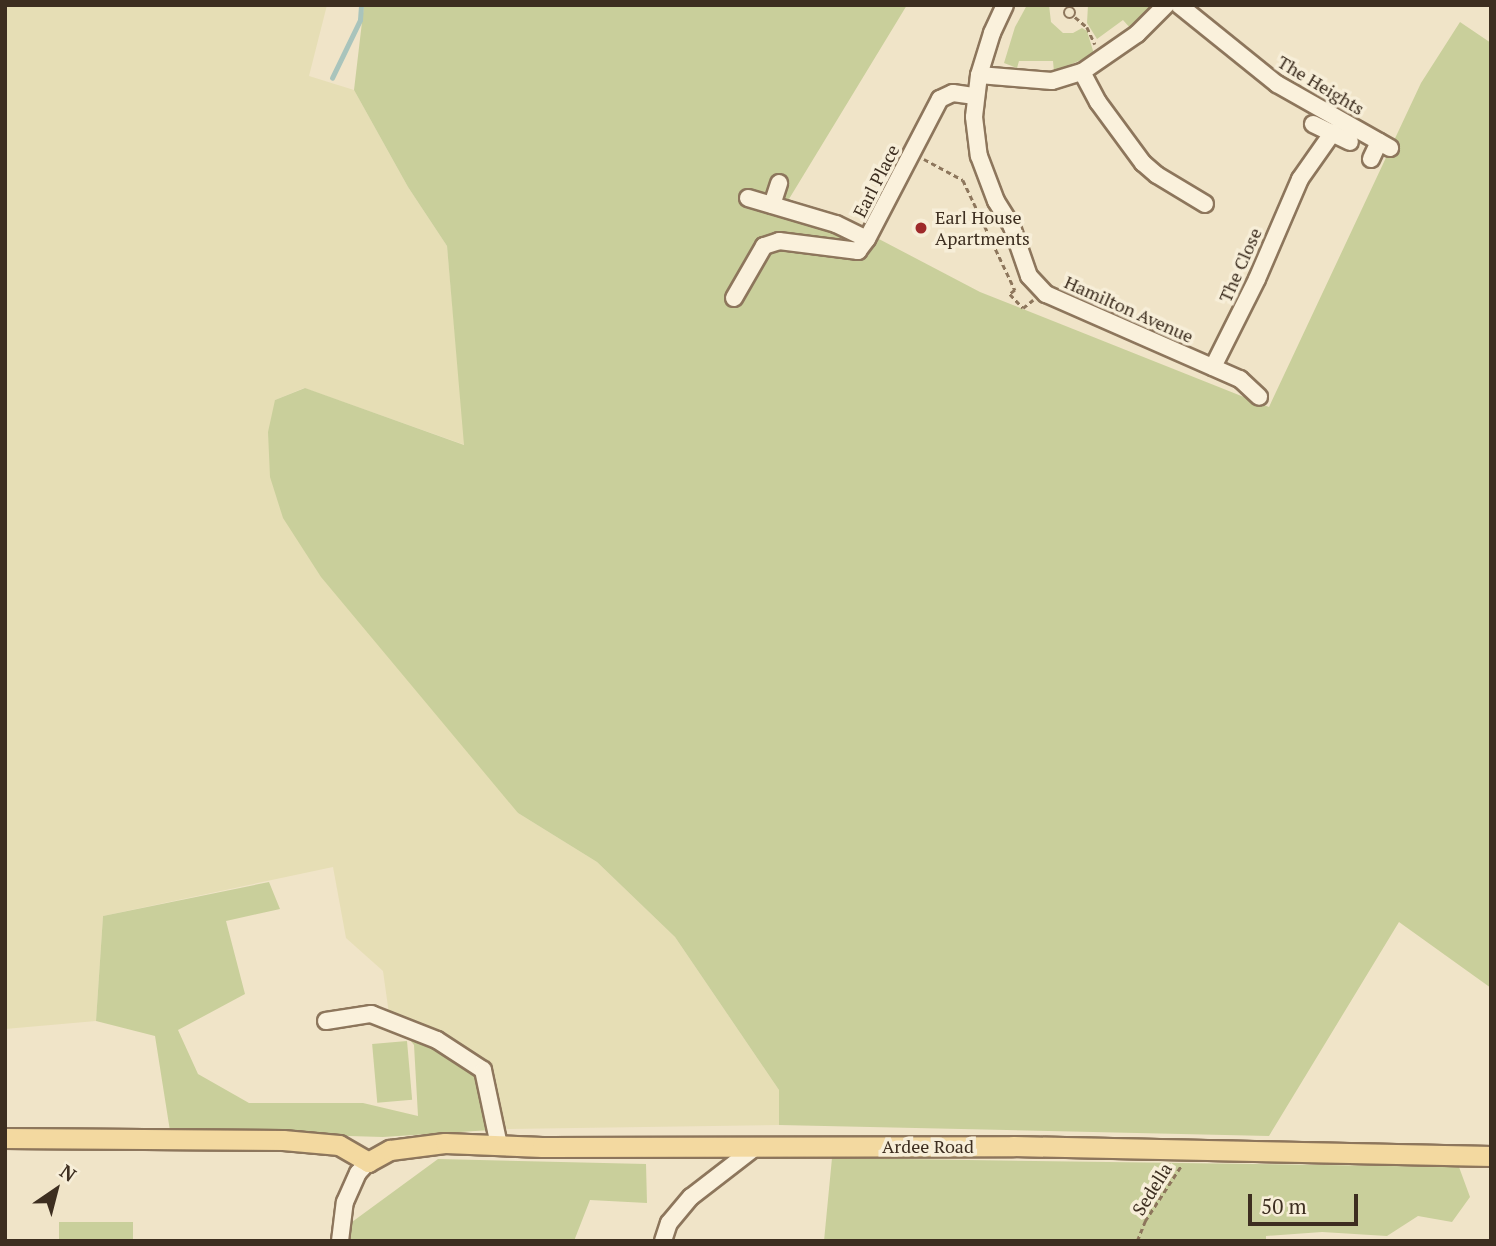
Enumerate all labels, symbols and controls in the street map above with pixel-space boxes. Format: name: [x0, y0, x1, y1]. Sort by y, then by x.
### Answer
street label: The Heights: [1274, 51, 1368, 119]
street label: Earl Place: [849, 141, 903, 221]
place label: Earl House Apartments: [935, 207, 1030, 249]
marker: Earl House Apartments: [913, 220, 929, 236]
street label: The Close: [1214, 225, 1266, 305]
street label: Hamilton Avenue: [1061, 271, 1197, 347]
street label: Ardee Road: [882, 1135, 974, 1157]
north arrow: [21, 1155, 91, 1225]
text: N: [55, 1158, 81, 1187]
street label: Sedella: [1128, 1159, 1176, 1219]
scale bar: [1251, 1180, 1361, 1224]
text: 50 m: [1261, 1192, 1307, 1220]

